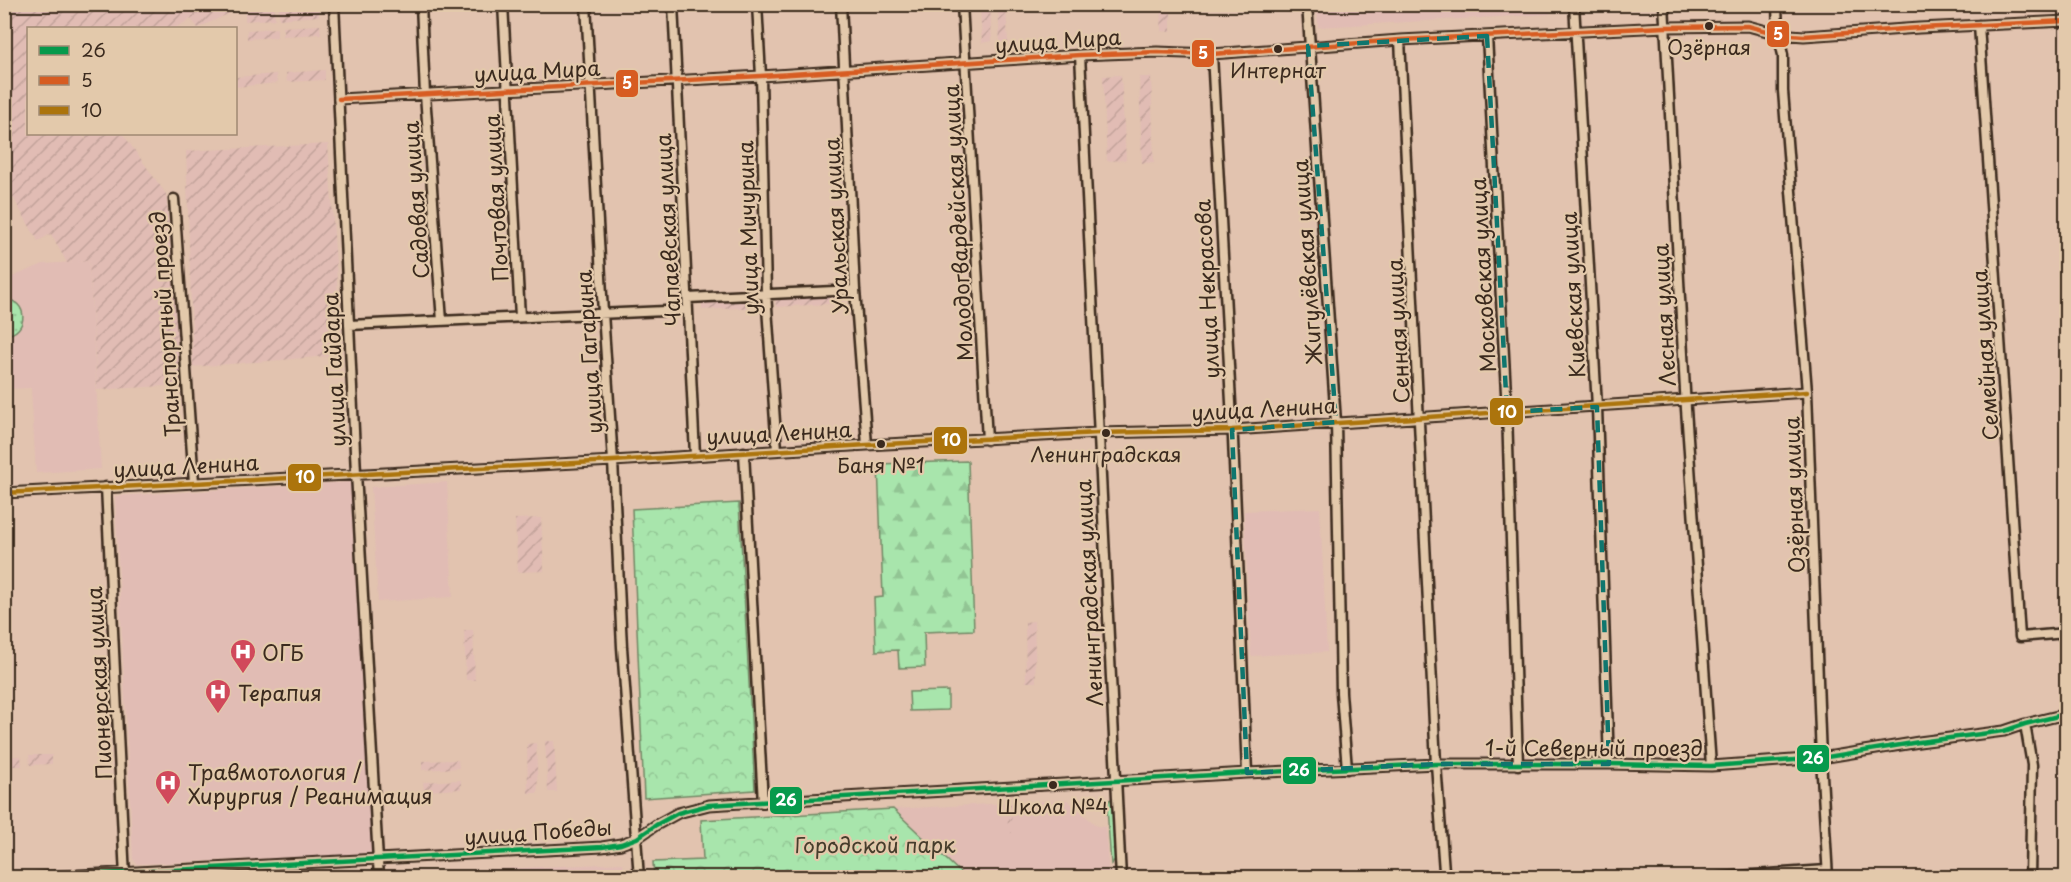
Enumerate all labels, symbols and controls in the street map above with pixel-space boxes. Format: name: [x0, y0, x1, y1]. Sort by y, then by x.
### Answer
street label: улица Мира: [994, 20, 1123, 60]
marker: Озёрная: [1703, 20, 1715, 32]
line badge: 5: [1766, 20, 1790, 48]
text: 5: [1773, 21, 1783, 45]
legend: [27, 27, 237, 135]
place label: Озёрная: [1667, 32, 1751, 62]
text: 26: [81, 36, 106, 63]
line badge: 5: [1191, 39, 1215, 68]
text: 5: [1198, 40, 1208, 64]
marker: Интернат: [1272, 43, 1284, 55]
street label: улица Мира: [473, 51, 602, 89]
place label: Интернат: [1230, 55, 1327, 85]
text: 5: [81, 66, 93, 93]
line badge: 5: [615, 69, 639, 98]
text: 5: [622, 70, 632, 94]
street label: Молодогвардейская улица: [934, 83, 980, 362]
text: 10: [81, 96, 102, 123]
street label: Почтовая улица: [475, 113, 515, 283]
street label: Садовая улица: [393, 119, 436, 280]
street label: Чапаевская улица: [646, 132, 688, 327]
street label: Уральская улица: [814, 136, 856, 315]
street label: улица Мичурина: [728, 139, 766, 316]
street label: Жигулёвская улица: [1283, 157, 1329, 367]
street label: Московская улица: [1461, 176, 1503, 373]
street label: улица Некрасова: [1185, 199, 1227, 379]
street label: Транспортный проезд: [140, 210, 188, 438]
street label: Киевская улица: [1552, 210, 1592, 379]
street label: Лесная улица: [1643, 242, 1683, 387]
street label: Сенная улица: [1377, 257, 1417, 404]
street label: Семейная улица: [1962, 267, 2006, 442]
street label: улица Гагарина: [566, 268, 610, 435]
street label: улица Гайдара: [313, 291, 353, 448]
street label: улица Ленина: [1190, 388, 1338, 428]
line badge: 10: [1489, 397, 1524, 426]
text: 10: [1497, 399, 1517, 423]
street label: улица Ленина: [705, 412, 853, 452]
street label: Озёрная улица: [1774, 415, 1812, 574]
line badge: 10: [933, 426, 968, 455]
text: 10: [941, 427, 961, 451]
marker: Ленинградская: [1100, 427, 1112, 439]
marker: Баня №1: [875, 438, 887, 450]
place label: Ленинградская: [1030, 439, 1182, 469]
street label: улица Ленина: [112, 445, 260, 485]
place label: Баня №1: [837, 450, 925, 480]
line badge: 10: [287, 463, 322, 492]
text: 10: [295, 464, 315, 488]
street label: Ленинградская улица: [1066, 478, 1110, 707]
street label: Пионерская улица: [77, 585, 119, 780]
place label: ОГБ: [262, 636, 304, 668]
hospital icon: ОГБ: [228, 637, 258, 675]
place label: Терапия: [238, 676, 322, 708]
hospital icon: Терапия: [203, 677, 233, 715]
street label: 1-й Северный проезд: [1485, 731, 1703, 763]
line badge: 26: [1796, 744, 1830, 773]
text: 26: [1802, 745, 1824, 769]
place label: Травмотология / Хирургия / Реанимация: [188, 755, 433, 811]
line badge: 26: [1282, 756, 1317, 785]
text: 26: [1288, 757, 1310, 781]
hospital icon: Травмотология / Хирургия / Реанимация: [153, 768, 183, 806]
marker: Школа №4: [1047, 779, 1059, 791]
line badge: 26: [769, 786, 803, 815]
text: 26: [775, 787, 797, 811]
place label: Школа №4: [998, 791, 1108, 821]
street label: улица Победы: [463, 810, 613, 852]
park label: Городской парк: [794, 828, 956, 860]

